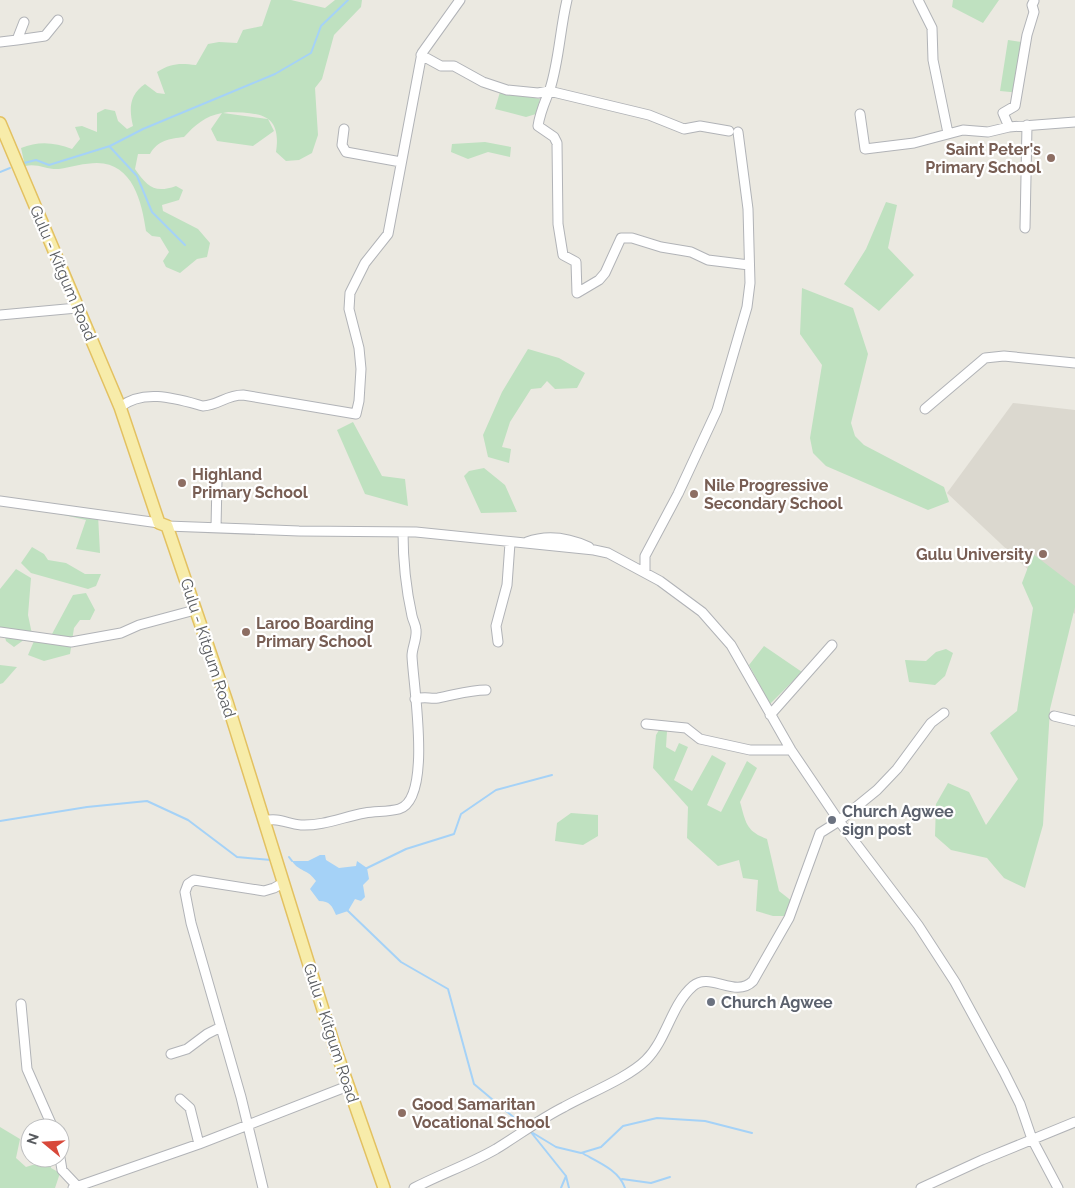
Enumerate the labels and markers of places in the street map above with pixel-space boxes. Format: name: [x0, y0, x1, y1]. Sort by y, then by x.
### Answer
place label: Saint Peter's Primary School: [925, 140, 1042, 177]
marker: Saint Peter's Primary School: [1045, 152, 1057, 164]
place label: Highland Primary School: [192, 465, 309, 502]
place label: Nile Progressive Secondary School: [704, 476, 844, 513]
marker: Highland Primary School: [176, 477, 188, 489]
marker: Nile Progressive Secondary School: [688, 488, 700, 500]
place label: Gulu University: [916, 545, 1033, 564]
marker: Gulu University: [1037, 548, 1049, 560]
place label: Laroo Boarding Primary School: [256, 614, 374, 651]
marker: Laroo Boarding Primary School: [240, 626, 252, 638]
place label: Church Agwee sign post: [842, 802, 954, 839]
marker: Church Agwee sign post: [826, 814, 838, 826]
place label: Church Agwee: [721, 993, 833, 1012]
marker: Church Agwee: [705, 996, 717, 1008]
place label: Good Samaritan Vocational School: [412, 1095, 551, 1132]
marker: Good Samaritan Vocational School: [396, 1107, 408, 1119]

